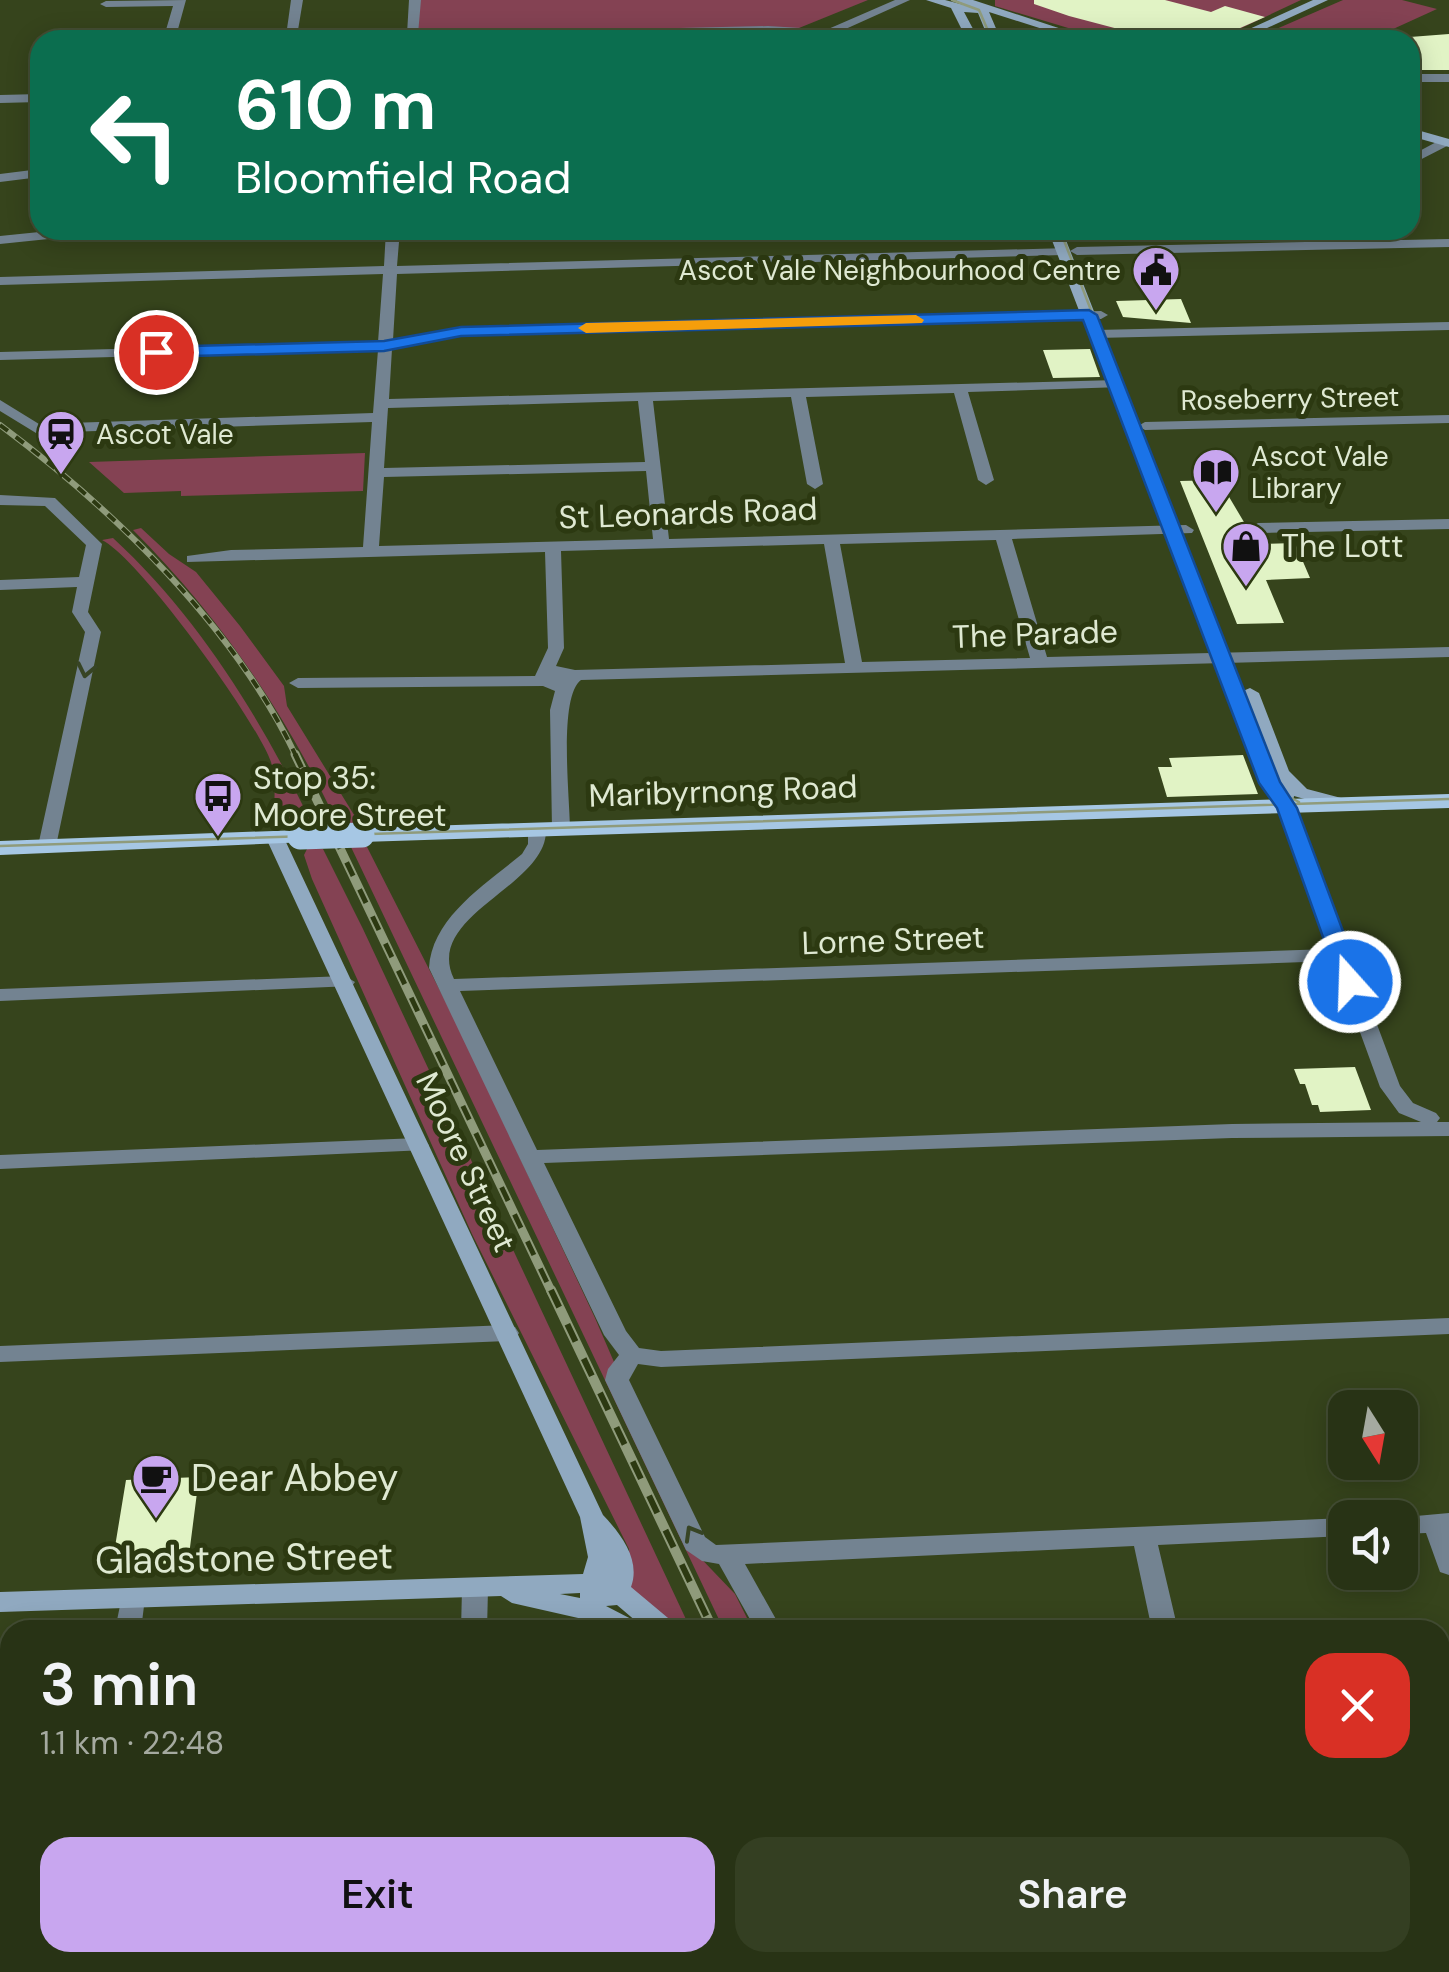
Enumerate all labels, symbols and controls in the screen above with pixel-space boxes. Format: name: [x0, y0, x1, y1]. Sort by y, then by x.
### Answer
text: 610 m: [235, 60, 436, 151]
icon: left: [70, 70, 200, 200]
text: Bloomfield Road: [235, 148, 572, 207]
public building icon: Ascot Vale Neighbourhood Centre: [1130, 244, 1182, 312]
place label: Ascot Vale Neighbourhood Centre: [679, 252, 1121, 289]
pin: [114, 310, 199, 395]
icon: arrive: [129, 325, 184, 380]
street label: Roseberry Street: [1180, 378, 1400, 419]
station icon: Ascot Vale: [35, 408, 87, 476]
place label: Ascot Vale: [96, 416, 234, 453]
place label: Ascot Vale Library: [1251, 438, 1389, 507]
library icon: Ascot Vale Library: [1190, 446, 1242, 514]
street label: St Leonards Road: [558, 487, 818, 539]
shop icon: The Lott: [1220, 520, 1272, 588]
place label: The Lott: [1281, 525, 1404, 567]
street label: The Parade: [951, 610, 1119, 658]
one-way arrow: [76, 662, 97, 679]
place label: Stop 35: Moore Street: [253, 757, 446, 836]
street label: Maribyrnong Road: [588, 765, 858, 817]
bus stop icon: Stop 35: Moore Street: [192, 770, 244, 838]
street label: Lorne Street: [801, 916, 985, 964]
position arrow: [1298, 930, 1402, 1034]
street label: Moore Street: [406, 1065, 526, 1259]
north arrow: [1328, 1390, 1418, 1480]
map controls: [1328, 1390, 1418, 1590]
cafe icon: Dear Abbey: [130, 1452, 182, 1520]
place label: Dear Abbey: [191, 1453, 398, 1503]
button: sound: [1328, 1500, 1418, 1590]
one-way arrow: [684, 1526, 704, 1544]
street label: Gladstone Street: [95, 1530, 393, 1586]
text: 3 min: [40, 1645, 198, 1724]
button: close: [1305, 1653, 1410, 1758]
text: 1.1 km · 22:48: [40, 1722, 224, 1764]
button: Exit: [40, 1837, 715, 1952]
button: Share: [735, 1837, 1410, 1952]

